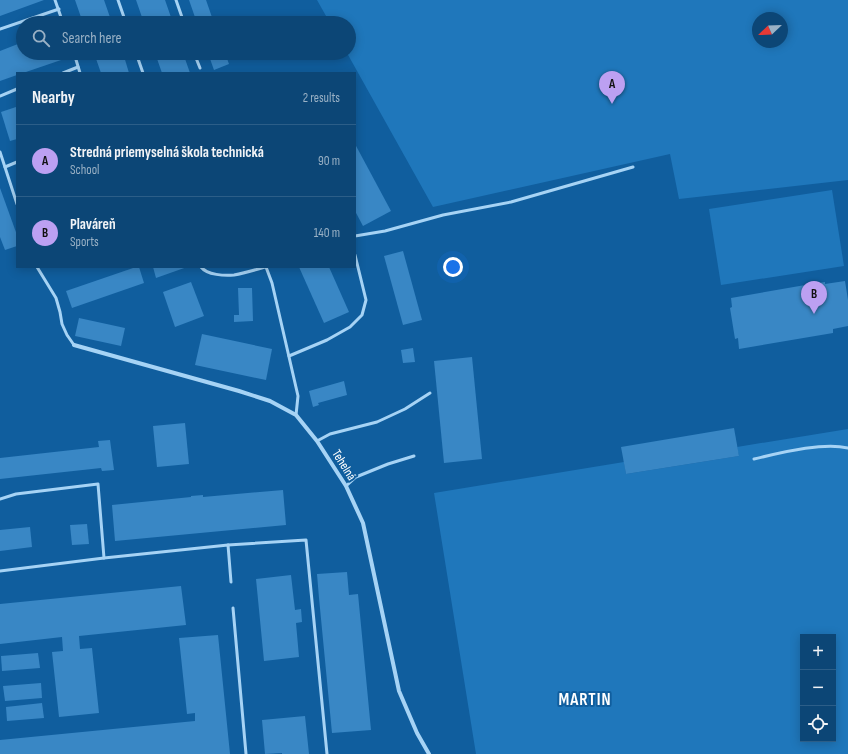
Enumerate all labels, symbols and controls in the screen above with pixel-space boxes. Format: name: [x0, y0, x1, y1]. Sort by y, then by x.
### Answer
north arrow: [752, 12, 788, 48]
search box: [16, 16, 356, 60]
icon: search: [30, 27, 52, 49]
text: Search here: [62, 29, 122, 48]
pin: A: [599, 71, 625, 104]
text: Nearby: [32, 88, 75, 108]
text: 2 results: [303, 90, 340, 106]
text: Stredná priemyselná škola technická: [70, 143, 264, 162]
text: A: [42, 153, 48, 169]
text: 90 m: [318, 153, 340, 169]
text: School: [70, 162, 100, 178]
text: Plaváreň: [70, 215, 116, 234]
text: B: [42, 225, 48, 241]
text: 140 m: [314, 225, 340, 241]
text: Sports: [70, 234, 99, 250]
your location: [443, 257, 463, 277]
pin: B: [801, 281, 827, 314]
street label: Tehelná: [328, 447, 360, 483]
map controls: [800, 634, 836, 742]
button: +: [800, 634, 836, 670]
button: −: [800, 670, 836, 706]
district label: MARTIN: [558, 690, 612, 710]
button: locate: [800, 706, 836, 742]

